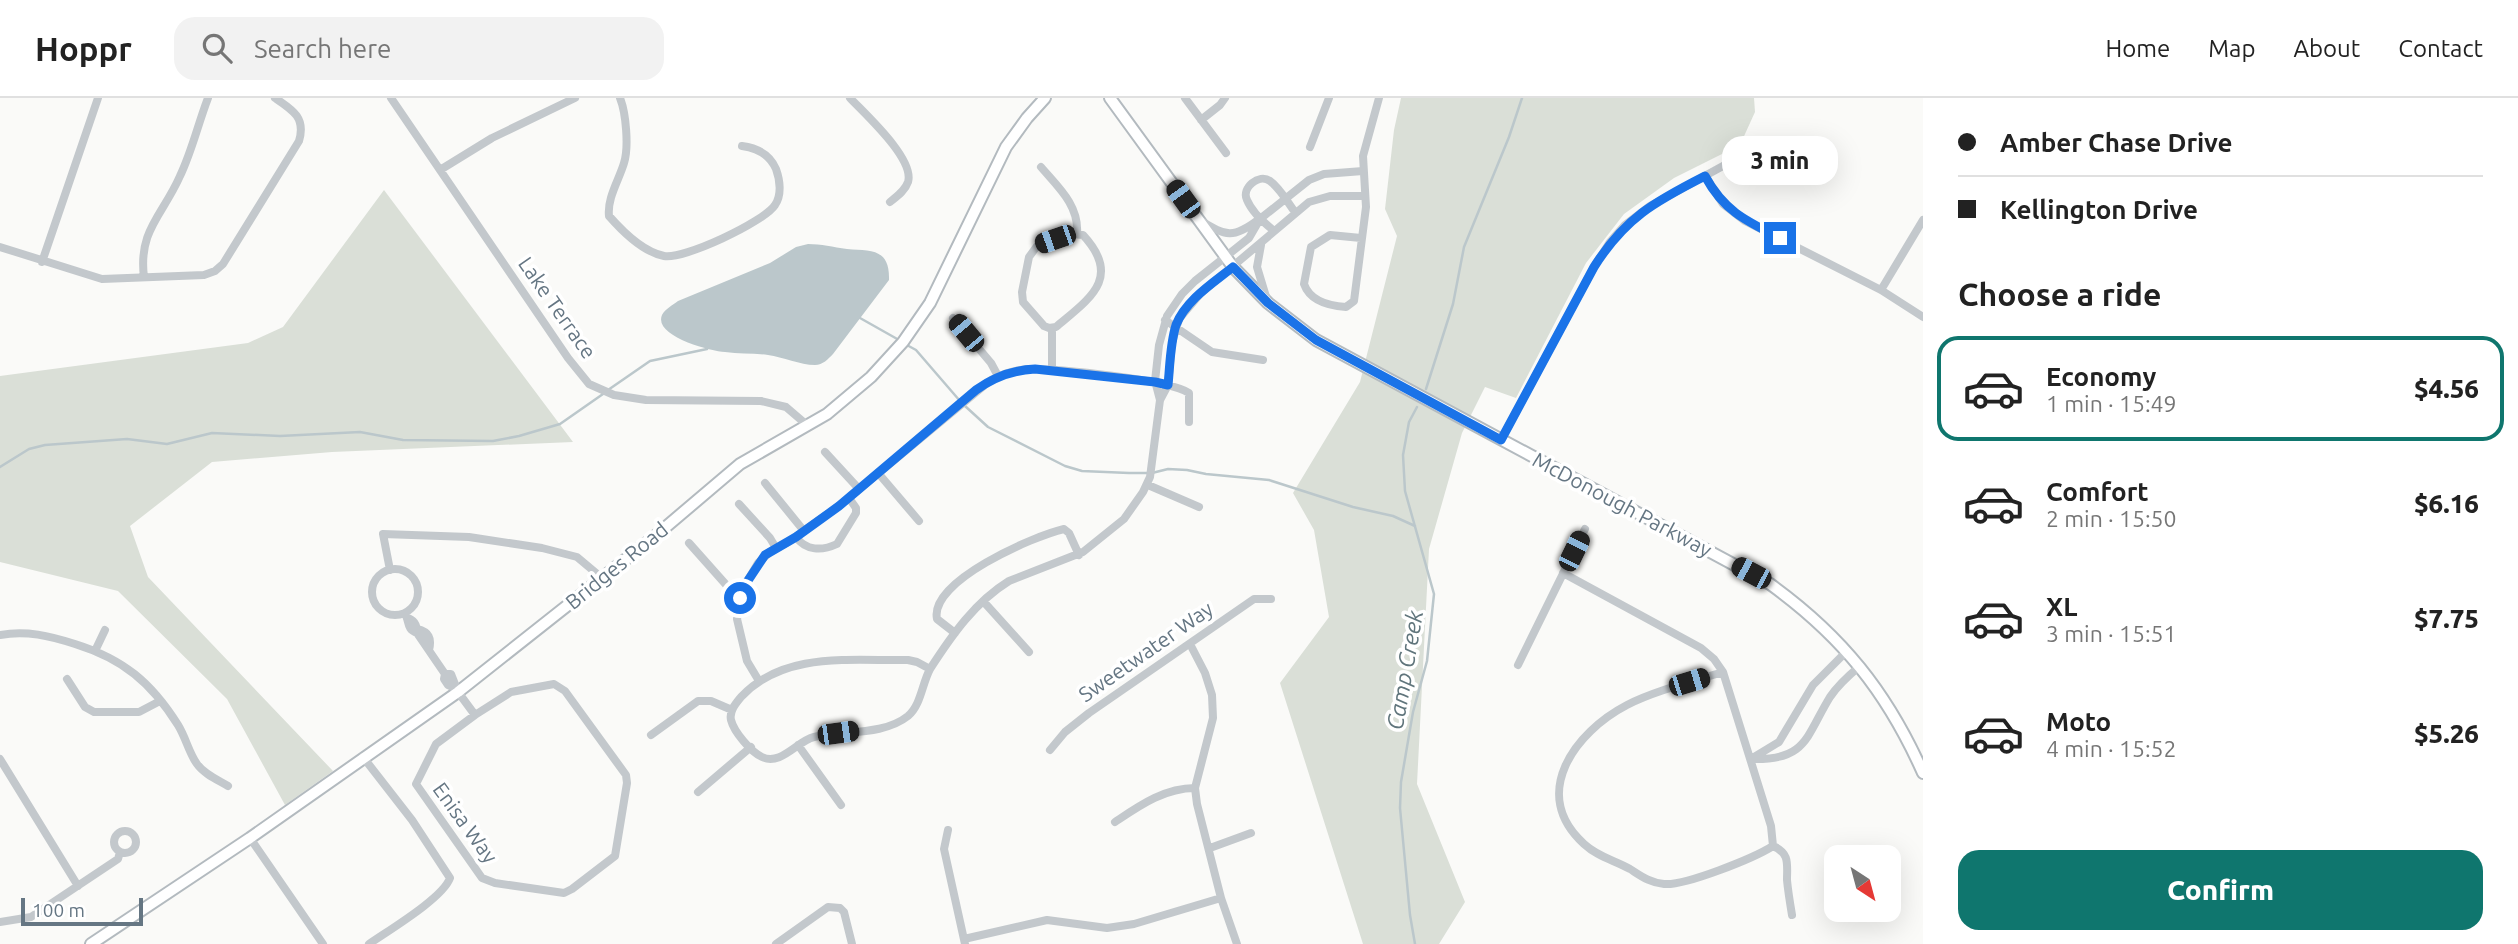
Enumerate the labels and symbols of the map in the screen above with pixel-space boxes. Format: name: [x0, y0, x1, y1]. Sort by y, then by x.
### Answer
callout: 3 min: [1722, 136, 1838, 186]
car: [1163, 176, 1204, 222]
car: [1032, 222, 1079, 256]
route end: [1764, 222, 1796, 254]
street label: Lake Terrace: [514, 252, 602, 363]
car: [945, 310, 988, 356]
street label: McDonough Parkway: [1529, 447, 1716, 561]
street label: Bridges Road: [560, 517, 672, 614]
car: [1556, 528, 1593, 574]
car: [1728, 554, 1775, 592]
route start: [724, 582, 756, 614]
street label: Sweetwater Way: [1074, 596, 1217, 706]
water label: Camp Creek: [1382, 608, 1427, 732]
car: [1666, 666, 1713, 698]
car: [816, 720, 861, 746]
street label: Enisa Way: [429, 778, 503, 867]
north arrow: [1824, 845, 1900, 922]
scale bar: [21, 895, 144, 927]

